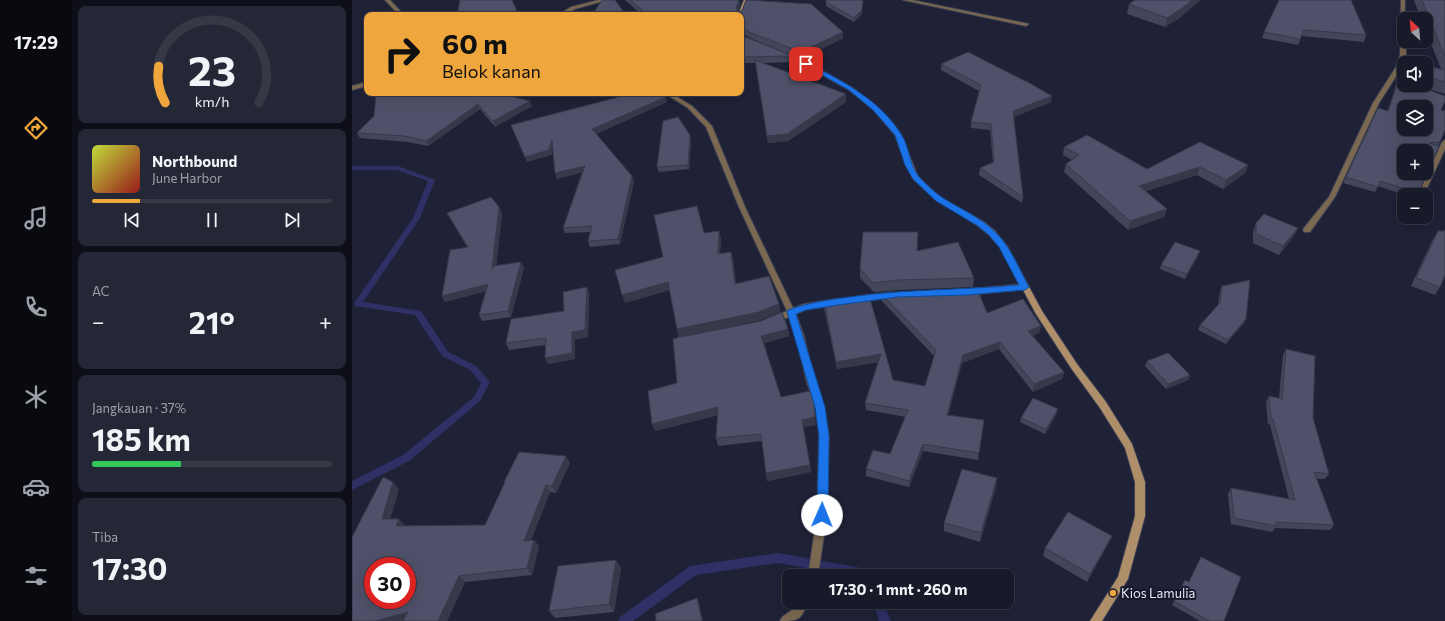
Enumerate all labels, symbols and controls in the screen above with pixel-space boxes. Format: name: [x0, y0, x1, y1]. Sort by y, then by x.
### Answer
north arrow: [1397, 12, 1433, 48]
map controls: [1397, 12, 1433, 224]
text: 60 m: [442, 26, 508, 60]
icon: right: [376, 28, 428, 80]
text: 17:29: [14, 31, 58, 53]
text: 23: [188, 43, 236, 94]
pin: [789, 47, 823, 81]
icon: arrive: [795, 53, 817, 75]
button: sound: [1397, 56, 1433, 92]
text: Belok kanan: [442, 60, 541, 82]
text: km/h: [195, 91, 229, 109]
button: layers: [1397, 100, 1433, 136]
icon: directions: [22, 114, 50, 142]
button: +: [1397, 144, 1433, 180]
text: Northbound: [152, 152, 237, 170]
text: June Harbor: [152, 170, 222, 186]
button: −: [1397, 188, 1433, 224]
icon: music: [22, 204, 50, 232]
icon: previous: [121, 209, 143, 231]
icon: pause: [201, 209, 223, 231]
icon: next: [281, 209, 303, 231]
text: AC: [92, 283, 110, 299]
icon: phone: [22, 293, 50, 321]
text: 21°: [189, 303, 235, 340]
text: −: [92, 308, 105, 335]
text: +: [319, 308, 332, 335]
icon: climate: [22, 383, 50, 411]
text: Jangkauan · 37%: [92, 400, 186, 416]
text: 185 km: [92, 420, 191, 457]
icon: car: [22, 473, 50, 501]
position arrow: [801, 494, 843, 536]
text: Tiba: [92, 529, 118, 545]
text: 17:30: [92, 549, 167, 586]
speed limit sign: 30: [364, 557, 416, 609]
icon: filters: [22, 562, 50, 590]
text: 17:30 · 1 mnt · 260 m: [829, 580, 967, 598]
place label: Kios Lamulia: [1121, 585, 1195, 601]
marker: Kios Lamulia: [1108, 588, 1118, 598]

